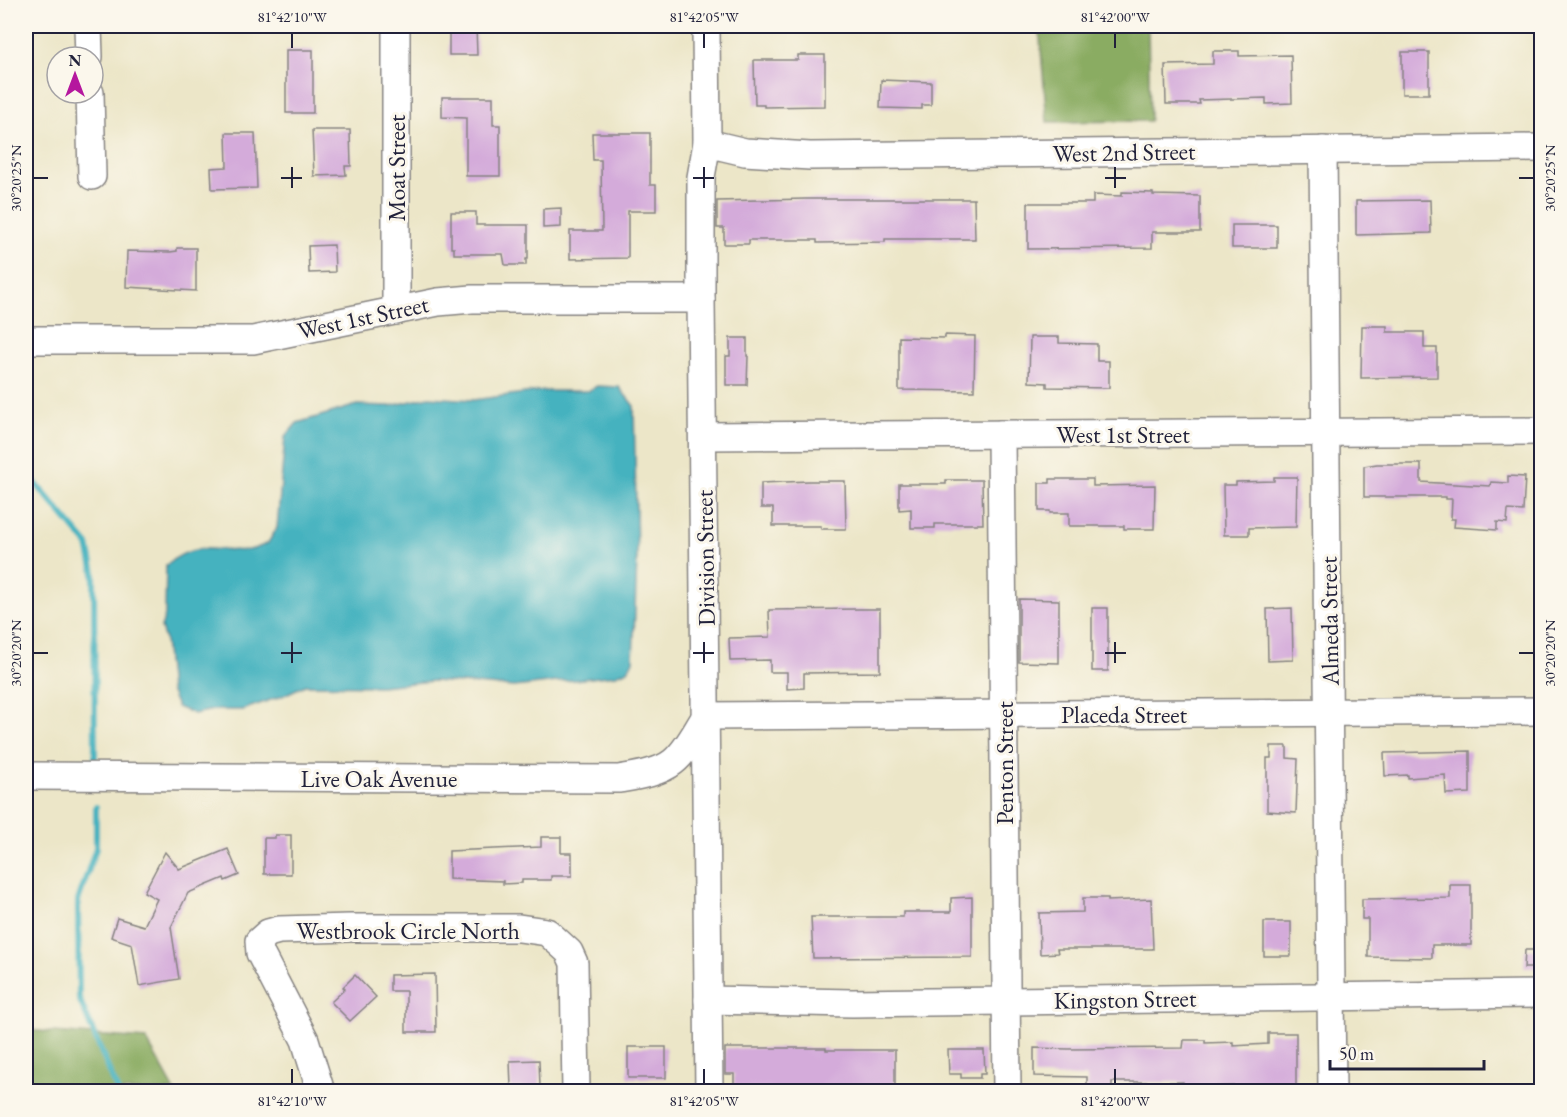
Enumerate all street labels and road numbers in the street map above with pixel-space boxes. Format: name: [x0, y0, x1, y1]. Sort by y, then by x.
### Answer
street label: Moat Street: [381, 114, 412, 222]
street label: West 2nd Street: [1052, 135, 1196, 169]
street label: West 1st Street: [295, 288, 432, 346]
street label: West 1st Street: [1056, 419, 1190, 450]
street label: Division Street: [688, 489, 722, 626]
street label: Almeda Street: [1312, 556, 1346, 687]
street label: Placeda Street: [1061, 699, 1188, 730]
street label: Penton Street: [989, 701, 1020, 825]
street label: Live Oak Avenue: [301, 763, 457, 794]
street label: Westbrook Circle North: [296, 915, 520, 946]
street label: Kingston Street: [1053, 982, 1197, 1016]

